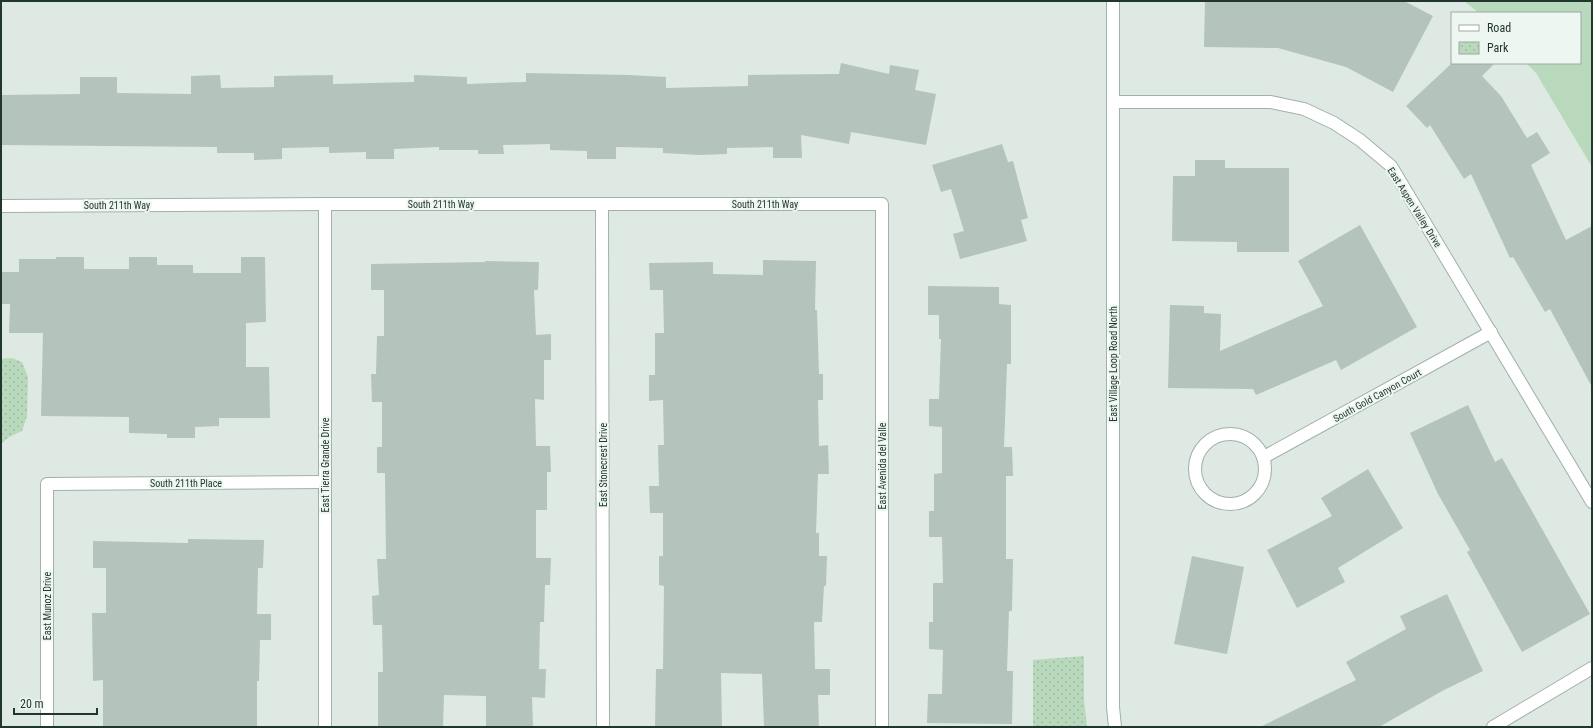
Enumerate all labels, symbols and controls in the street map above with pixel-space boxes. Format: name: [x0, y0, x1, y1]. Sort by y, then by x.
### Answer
legend: [1451, 12, 1581, 64]
text: Road: [1487, 21, 1511, 35]
text: Park: [1487, 41, 1509, 55]
street label: East Aspen Valley Drive: [1385, 165, 1444, 250]
street label: South 211th Way: [408, 199, 474, 210]
street label: South 211th Way: [732, 199, 798, 210]
street label: South 211th Way: [84, 200, 150, 211]
street label: East Village Loop Road North: [1108, 306, 1119, 422]
street label: South Gold Canyon Court: [1331, 367, 1423, 424]
street label: East Tierra Grande Drive: [320, 417, 331, 512]
street label: East Avenida del Valle: [877, 422, 888, 509]
street label: East Stonecrest Drive: [598, 423, 609, 507]
street label: South 211th Place: [150, 478, 222, 489]
street label: East Munoz Drive: [42, 571, 53, 640]
scale bar: [14, 690, 97, 716]
text: 20 m: [20, 697, 44, 711]

